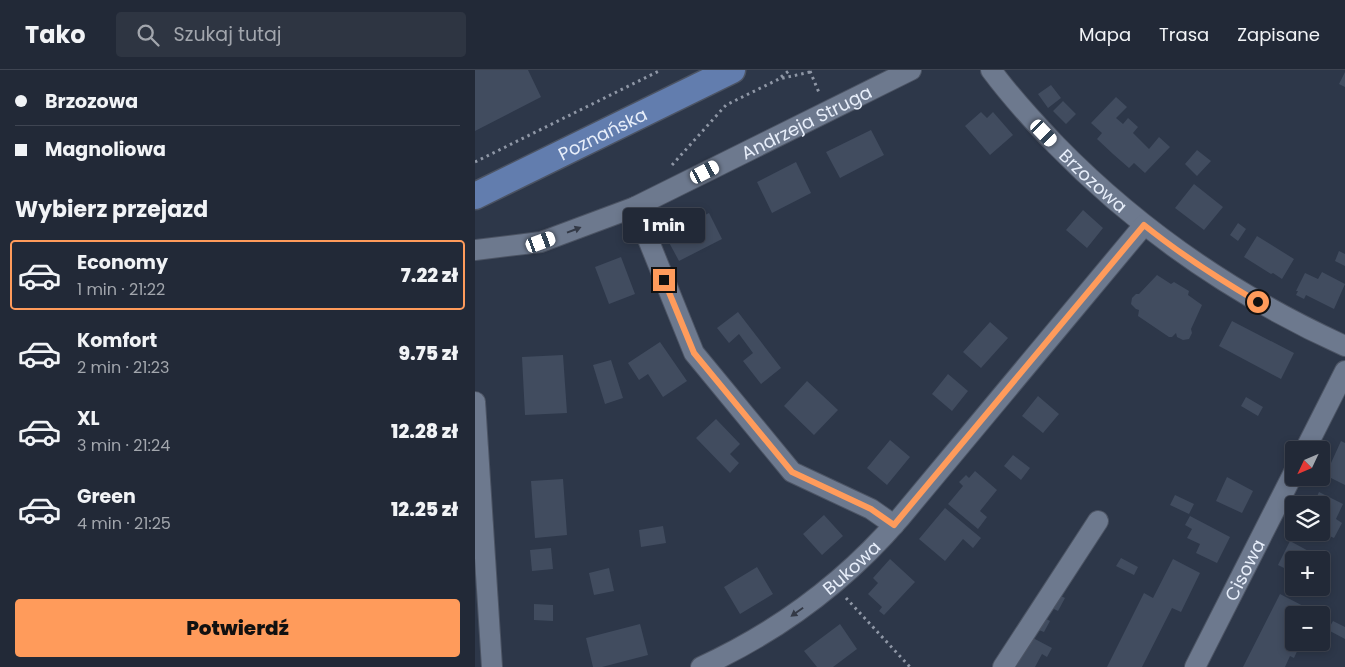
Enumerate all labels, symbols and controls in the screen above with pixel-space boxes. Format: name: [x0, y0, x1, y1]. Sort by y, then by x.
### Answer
search box: [116, 12, 466, 57]
text: Tako: [25, 18, 86, 51]
icon: search: [134, 21, 162, 49]
text: Szukaj tutaj: [174, 21, 282, 48]
text: Mapa: [1079, 22, 1131, 47]
text: Trasa: [1159, 22, 1209, 47]
text: Zapisane: [1237, 22, 1320, 47]
street label: Andrzeja Struga: [737, 79, 876, 165]
text: Brzozowa: [45, 88, 138, 115]
street label: Poznańska: [554, 101, 651, 166]
car: [1028, 117, 1059, 149]
text: Magnoliowa: [45, 136, 166, 163]
street label: Brzozowa: [1054, 143, 1133, 218]
car: [688, 159, 721, 185]
text: Wybierz przejazd: [15, 194, 208, 225]
callout: 1 min: [623, 208, 705, 242]
text: 1 min: [643, 214, 685, 237]
one-way arrow: [566, 225, 581, 233]
car: [524, 230, 557, 254]
text: Economy: [77, 249, 168, 276]
icon: car: [17, 253, 62, 298]
text: 7.22 zł: [401, 262, 458, 289]
route end: [653, 269, 675, 291]
text: 1 min · 21:22: [77, 278, 165, 301]
route start: [1247, 291, 1269, 313]
text: Komfort: [77, 327, 157, 354]
icon: car: [17, 331, 62, 376]
text: 9.75 zł: [399, 340, 458, 367]
text: 2 min · 21:23: [77, 356, 169, 379]
text: XL: [77, 405, 100, 432]
icon: car: [17, 409, 62, 454]
text: 12.28 zł: [391, 418, 458, 445]
text: 3 min · 21:24: [77, 434, 170, 457]
north arrow: [1285, 441, 1330, 486]
map controls: [1285, 441, 1330, 651]
text: Green: [77, 483, 136, 510]
icon: car: [17, 487, 62, 532]
text: 12.25 zł: [391, 496, 458, 523]
button: layers: [1285, 496, 1330, 541]
text: 4 min · 21:25: [77, 512, 171, 535]
street label: Bukowa: [817, 535, 886, 600]
street label: Cisowa: [1218, 535, 1270, 605]
button: +: [1285, 551, 1330, 596]
button: Potwierdź: [15, 599, 460, 657]
button: −: [1285, 606, 1330, 651]
one-way arrow: [790, 607, 804, 617]

